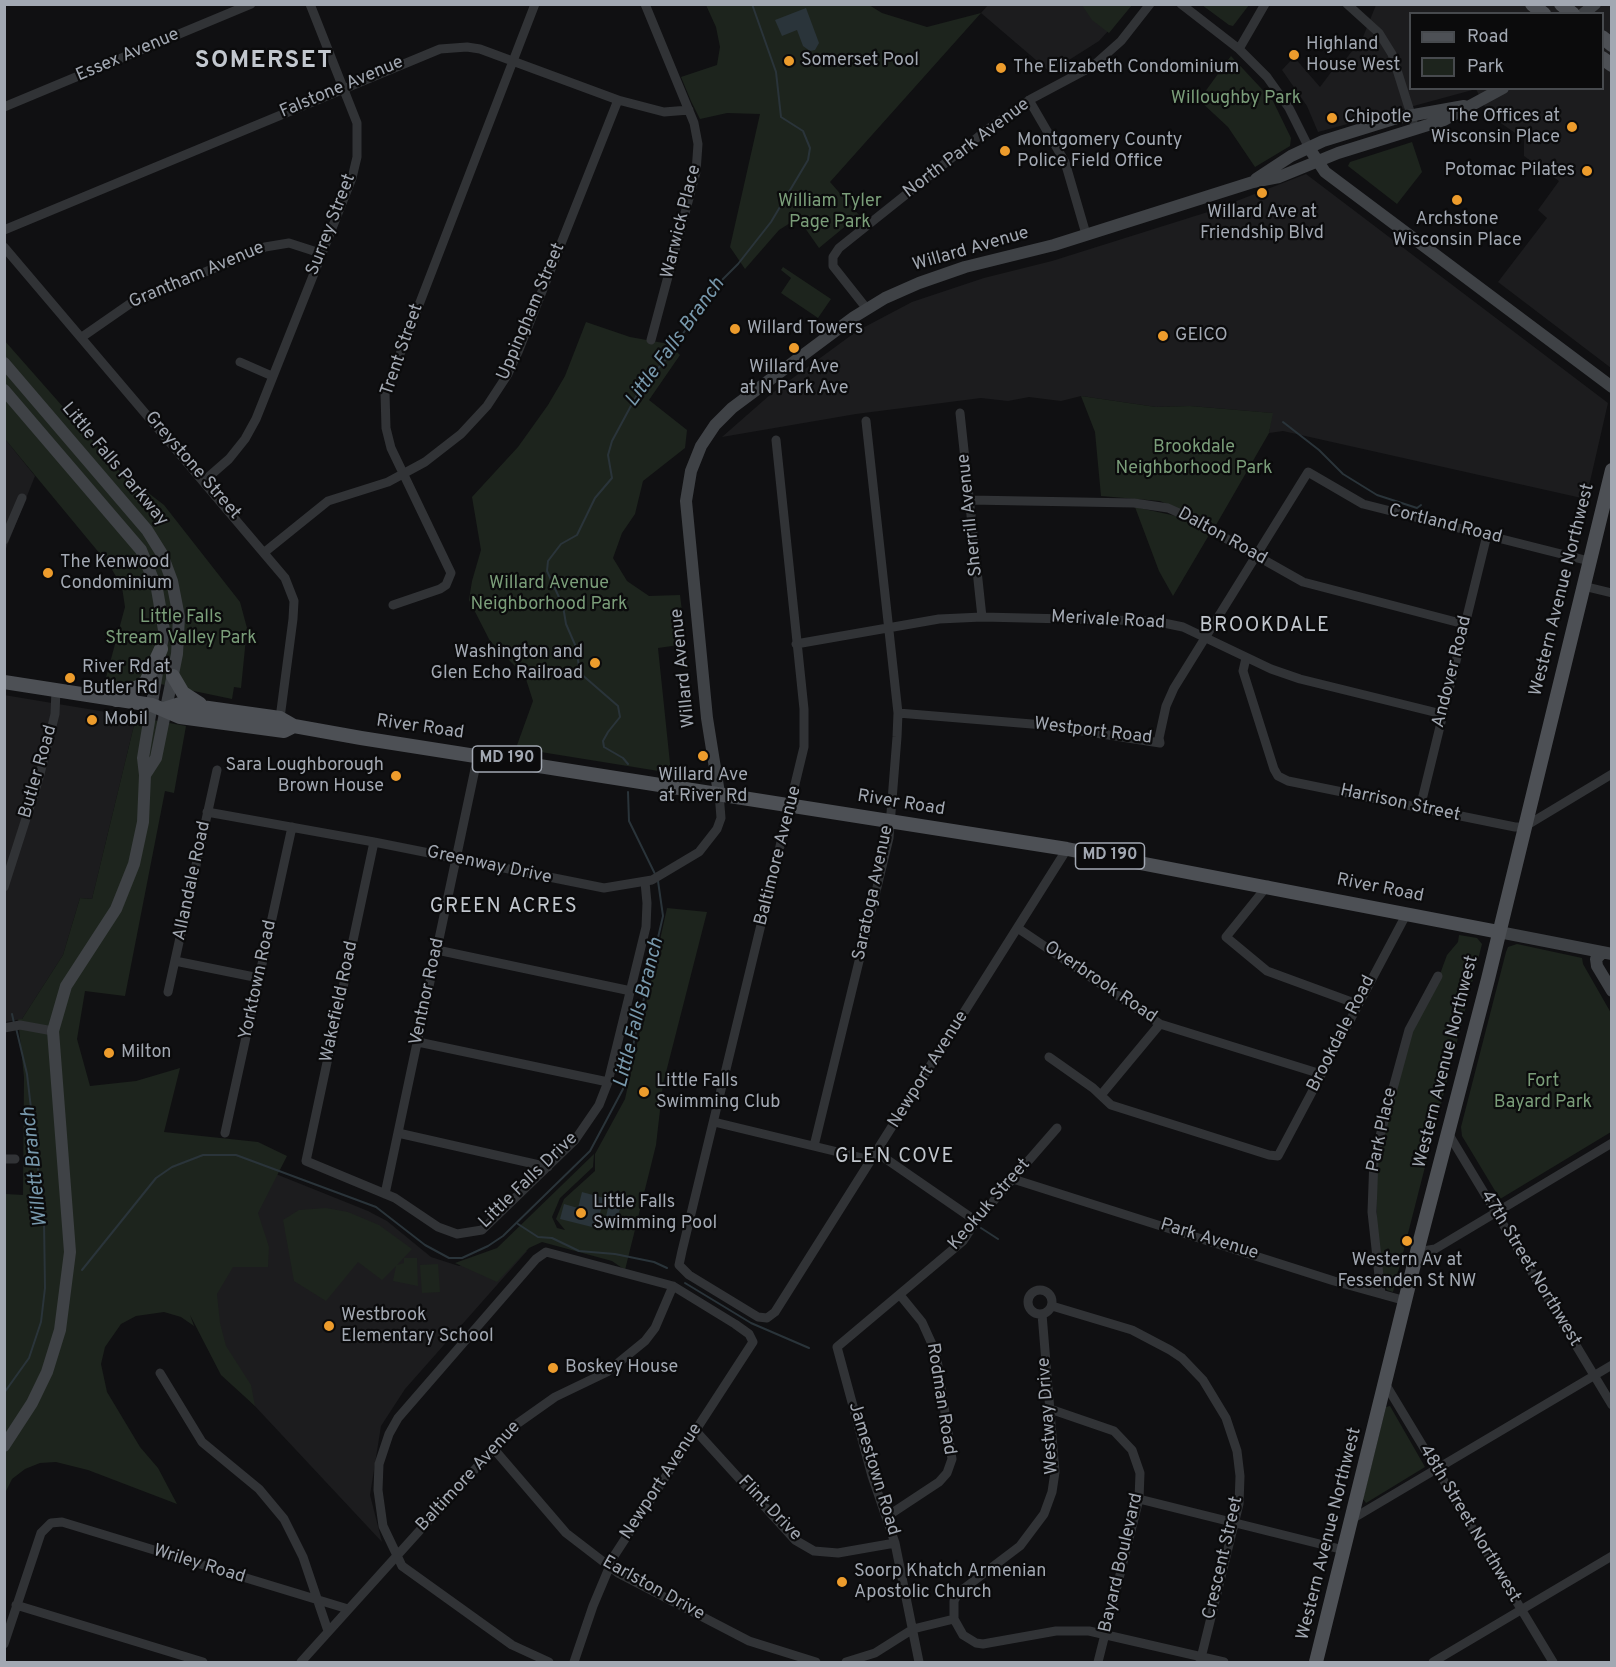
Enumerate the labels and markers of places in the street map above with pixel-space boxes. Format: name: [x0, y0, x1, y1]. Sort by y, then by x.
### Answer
place label: Highland House West: [1306, 34, 1400, 76]
marker: Highland House West: [1287, 48, 1301, 62]
place label: Somerset Pool: [801, 50, 919, 72]
marker: Somerset Pool: [782, 54, 796, 68]
place label: The Elizabeth Condominium: [1013, 57, 1239, 79]
marker: The Elizabeth Condominium: [994, 61, 1008, 75]
place label: The Offices at Wisconsin Place: [1431, 106, 1560, 148]
place label: Chipotle: [1344, 107, 1412, 129]
marker: Chipotle: [1325, 111, 1339, 125]
marker: The Offices at Wisconsin Place: [1565, 120, 1579, 134]
place label: Montgomery County Police Field Office: [1017, 130, 1182, 172]
marker: Montgomery County Police Field Office: [998, 144, 1012, 158]
place label: Potomac Pilates: [1444, 160, 1575, 182]
marker: Potomac Pilates: [1580, 164, 1594, 178]
marker: Willard Ave at Friendship Blvd: [1255, 186, 1269, 200]
marker: Archstone Wisconsin Place: [1450, 193, 1464, 207]
place label: Willard Ave at Friendship Blvd: [1200, 202, 1324, 244]
place label: Archstone Wisconsin Place: [1392, 209, 1522, 252]
place label: Willard Towers: [747, 318, 863, 340]
marker: Willard Towers: [728, 322, 742, 336]
place label: GEICO: [1175, 325, 1228, 347]
marker: GEICO: [1156, 329, 1170, 343]
marker: Willard Ave at N Park Ave: [787, 341, 801, 355]
place label: Willard Ave at N Park Ave: [740, 357, 848, 400]
place label: The Kenwood Condominium: [60, 552, 172, 594]
marker: The Kenwood Condominium: [41, 566, 55, 580]
place label: Washington and Glen Echo Railroad: [431, 642, 583, 684]
marker: Washington and Glen Echo Railroad: [588, 656, 602, 670]
place label: River Rd at Butler Rd: [82, 657, 171, 700]
marker: River Rd at Butler Rd: [63, 671, 77, 685]
place label: Mobil: [104, 709, 148, 731]
marker: Mobil: [85, 713, 99, 727]
marker: Willard Ave at River Rd: [696, 749, 710, 763]
place label: Sara Loughborough Brown House: [225, 755, 384, 798]
place label: Willard Ave at River Rd: [658, 765, 748, 808]
marker: Sara Loughborough Brown House: [389, 769, 403, 783]
place label: Milton: [121, 1042, 171, 1064]
marker: Milton: [102, 1046, 116, 1060]
place label: Little Falls Swimming Club: [656, 1071, 780, 1114]
marker: Little Falls Swimming Club: [637, 1085, 651, 1099]
place label: Little Falls Swimming Pool: [593, 1192, 717, 1234]
marker: Little Falls Swimming Pool: [574, 1206, 588, 1220]
marker: Western Av at Fessenden St NW: [1400, 1234, 1414, 1248]
place label: Western Av at Fessenden St NW: [1338, 1250, 1476, 1292]
place label: Westbrook Elementary School: [341, 1305, 494, 1348]
marker: Westbrook Elementary School: [322, 1319, 336, 1333]
place label: Boskey House: [565, 1357, 678, 1379]
marker: Boskey House: [546, 1361, 560, 1375]
place label: Soorp Khatch Armenian Apostolic Church: [854, 1561, 1046, 1604]
marker: Soorp Khatch Armenian Apostolic Church: [835, 1575, 849, 1589]

